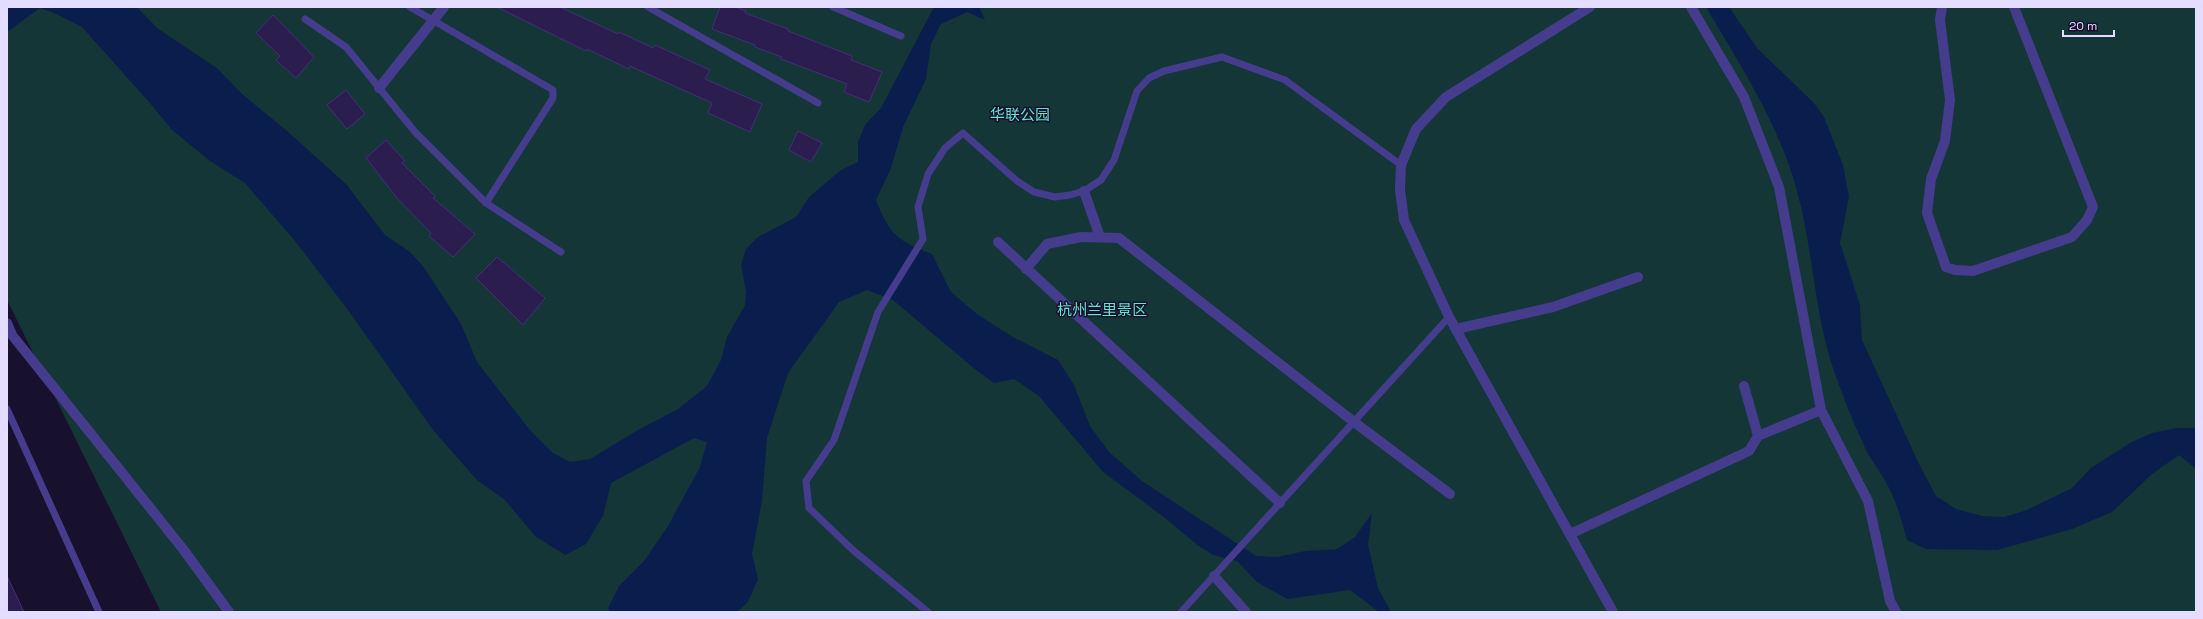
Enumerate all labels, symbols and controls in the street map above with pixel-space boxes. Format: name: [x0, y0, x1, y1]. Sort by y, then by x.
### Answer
scale bar: [2063, 12, 2114, 38]
text: 20 m: [2069, 18, 2097, 34]
park label: 华联公园: [990, 105, 1050, 124]
park label: 杭州兰里景区: [1057, 300, 1147, 319]

